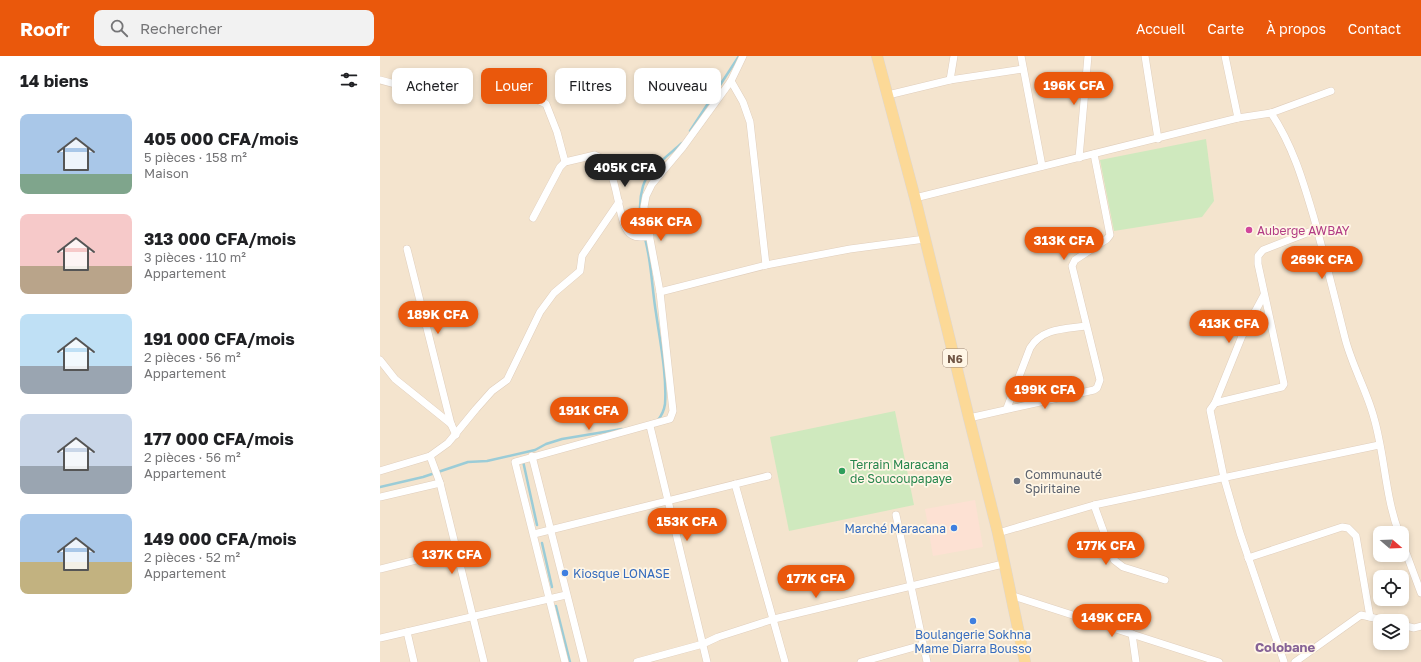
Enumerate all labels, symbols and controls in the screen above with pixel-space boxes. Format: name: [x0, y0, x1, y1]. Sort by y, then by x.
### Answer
search box: [94, 10, 374, 46]
text: Roofr: [20, 17, 70, 40]
icon: search: [108, 17, 130, 39]
text: Rechercher: [140, 19, 222, 37]
text: Accueil: [1136, 20, 1185, 37]
text: Carte: [1207, 20, 1244, 37]
text: À propos: [1266, 20, 1326, 37]
text: Contact: [1348, 20, 1401, 37]
chip: Acheter: [392, 68, 473, 104]
chip: Louer: [481, 68, 547, 104]
chip: Filtres: [555, 68, 626, 104]
chip: Nouveau: [634, 68, 721, 104]
icon: filters: [338, 69, 360, 91]
text: 14 biens: [20, 70, 89, 91]
pin: 196K CFA: [1033, 72, 1115, 106]
text: 196K CFA: [1043, 77, 1105, 93]
text: 405 000 CFA/mois: [144, 128, 299, 149]
icon: home: [52, 130, 100, 178]
text: 5 pièces · 158 m²: [144, 149, 247, 165]
pin: 405K CFA: [584, 154, 666, 188]
text: 405K CFA: [594, 159, 656, 175]
text: Maison: [144, 165, 189, 181]
pin: 436K CFA: [620, 208, 702, 242]
text: 436K CFA: [630, 213, 692, 229]
place label: Auberge AWBAY: [1257, 223, 1350, 238]
marker: Auberge AWBAY: [1244, 225, 1254, 235]
pin: 313K CFA: [1023, 227, 1105, 261]
text: 313 000 CFA/mois: [144, 228, 296, 249]
icon: home: [52, 230, 100, 278]
text: 313K CFA: [1034, 232, 1094, 248]
pin: 269K CFA: [1281, 246, 1363, 280]
text: 3 pièces · 110 m²: [144, 249, 246, 265]
text: 269K CFA: [1291, 251, 1353, 267]
text: Appartement: [144, 265, 226, 281]
pin: 189K CFA: [397, 301, 479, 335]
text: 189K CFA: [407, 306, 469, 322]
pin: 413K CFA: [1188, 310, 1270, 344]
text: 413K CFA: [1199, 315, 1259, 331]
text: 191 000 CFA/mois: [144, 328, 295, 349]
icon: home: [52, 330, 100, 378]
text: 2 pièces · 56 m²: [144, 349, 241, 365]
road number: N6: [943, 349, 967, 367]
text: Appartement: [144, 365, 226, 381]
pin: 199K CFA: [1004, 376, 1086, 410]
text: 199K CFA: [1014, 381, 1076, 397]
pin: 191K CFA: [548, 397, 630, 431]
text: 191K CFA: [559, 402, 619, 418]
text: 177 000 CFA/mois: [144, 428, 294, 449]
icon: home: [52, 430, 100, 478]
text: 2 pièces · 56 m²: [144, 449, 241, 465]
place label: Terrain Maracana de Soucoupapaye: [850, 457, 952, 486]
text: Appartement: [144, 465, 226, 481]
marker: Terrain Maracana de Soucoupapaye: [837, 466, 847, 476]
place label: Communauté Spiritaine: [1025, 467, 1102, 496]
marker: Communauté Spiritaine: [1012, 476, 1022, 486]
pin: 153K CFA: [646, 508, 728, 542]
text: 153K CFA: [657, 513, 717, 529]
place label: Marché Maracana: [845, 521, 946, 536]
marker: Marché Maracana: [949, 523, 959, 533]
north arrow: [1373, 526, 1409, 562]
map controls: [1373, 526, 1409, 650]
text: 149 000 CFA/mois: [144, 528, 297, 549]
icon: home: [52, 530, 100, 578]
pin: 177K CFA: [1065, 532, 1147, 566]
text: 177K CFA: [1076, 537, 1136, 553]
pin: 137K CFA: [411, 541, 493, 575]
text: 137K CFA: [422, 546, 482, 562]
text: 2 pièces · 52 m²: [144, 549, 240, 565]
text: Appartement: [144, 565, 226, 581]
pin: 177K CFA: [775, 565, 857, 599]
place label: Kiosque LONASE: [573, 566, 670, 581]
marker: Kiosque LONASE: [560, 568, 570, 578]
text: 177K CFA: [786, 570, 846, 586]
button: locate: [1373, 570, 1409, 606]
pin: 149K CFA: [1071, 604, 1153, 638]
text: 149K CFA: [1081, 609, 1143, 625]
button: layers: [1373, 614, 1409, 650]
marker: Boulangerie Sokhna Mame Diarra Bousso: [968, 616, 978, 626]
place label: Boulangerie Sokhna Mame Diarra Bousso: [914, 627, 1032, 656]
district label: Colobane: [1255, 639, 1315, 655]

